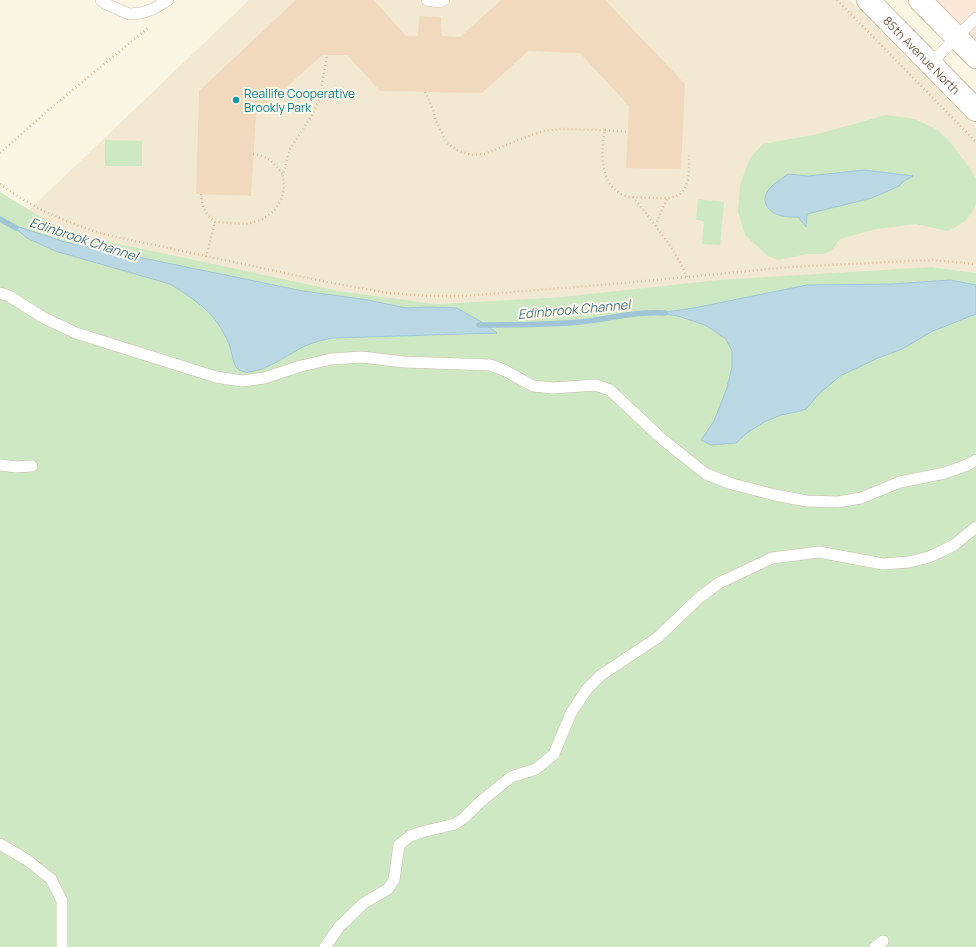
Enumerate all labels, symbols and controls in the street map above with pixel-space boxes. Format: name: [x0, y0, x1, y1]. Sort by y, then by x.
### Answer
street label: 85th Avenue North: [880, 12, 964, 98]
place label: Reallife Cooperative Brookly Park: [244, 85, 355, 116]
marker: Reallife Cooperative Brookly Park: [231, 95, 241, 105]
water label: Edinbrook Channel: [28, 213, 142, 266]
water label: Edinbrook Channel: [517, 295, 633, 323]

